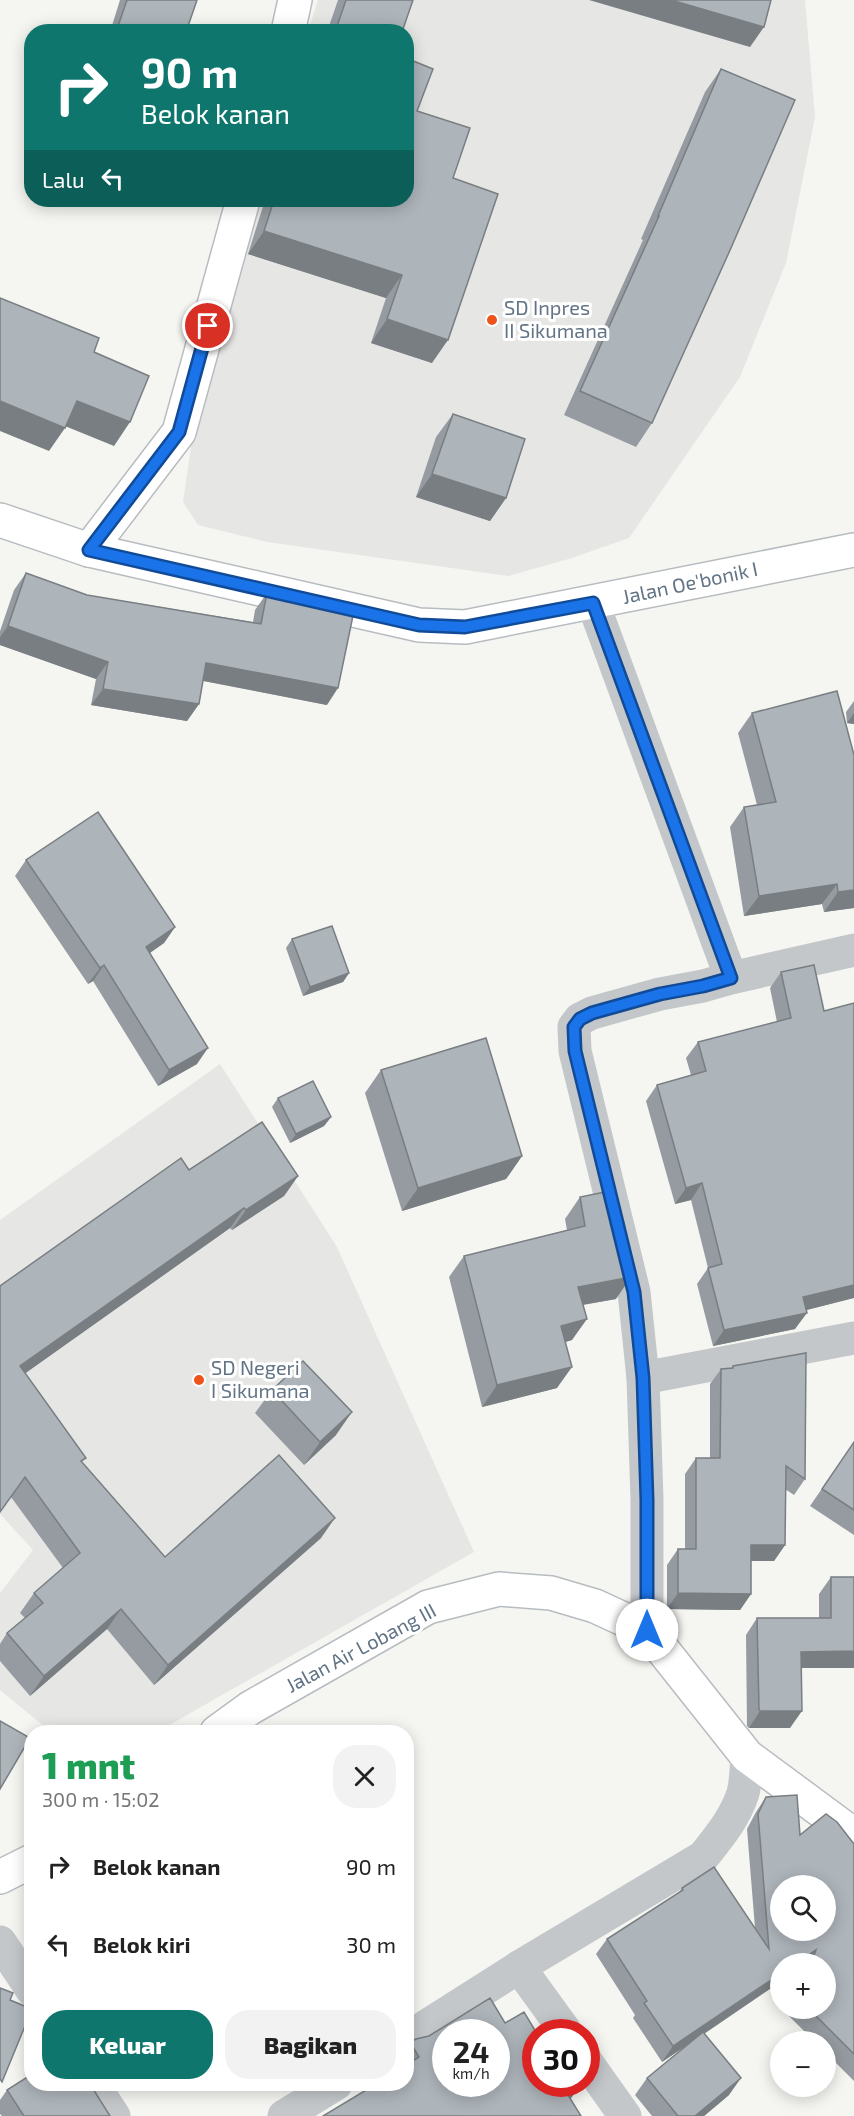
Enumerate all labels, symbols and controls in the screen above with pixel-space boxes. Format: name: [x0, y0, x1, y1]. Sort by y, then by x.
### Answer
text: 90 m: [141, 46, 238, 96]
icon: right: [42, 48, 120, 126]
text: Belok kanan: [141, 97, 290, 129]
icon: left: [96, 162, 129, 195]
text: Lalu: [42, 166, 84, 192]
place label: SD Inpres II Sikumana: [504, 295, 608, 342]
pin: [182, 300, 233, 351]
icon: arrive: [191, 309, 224, 342]
marker: SD Inpres II Sikumana: [485, 313, 499, 327]
street label: Jalan Oe'bonik I: [620, 556, 760, 608]
place label: SD Negeri I Sikumana: [211, 1355, 310, 1402]
marker: SD Negeri I Sikumana: [192, 1373, 206, 1387]
street label: Jalan Air Lobang III: [281, 1597, 440, 1697]
position arrow: [615, 1598, 679, 1662]
text: 1 mnt: [42, 1743, 135, 1786]
button: close: [333, 1745, 396, 1808]
text: 300 m · 15:02: [42, 1787, 160, 1811]
icon: right: [42, 1850, 75, 1883]
text: Belok kanan: [93, 1853, 220, 1879]
text: 90 m: [346, 1853, 396, 1879]
map controls: [770, 1875, 836, 2097]
button: search: [770, 1875, 836, 1941]
icon: left: [42, 1928, 75, 1961]
text: Belok kiri: [93, 1931, 190, 1957]
text: 30 m: [346, 1931, 396, 1957]
button: +: [770, 1953, 836, 2019]
button: Keluar: [42, 2010, 213, 2079]
button: Bagikan: [225, 2010, 396, 2079]
speed limit sign: 30: [522, 2019, 600, 2097]
button: −: [770, 2031, 836, 2097]
text: 24: [453, 2033, 489, 2069]
text: km/h: [452, 2064, 490, 2082]

